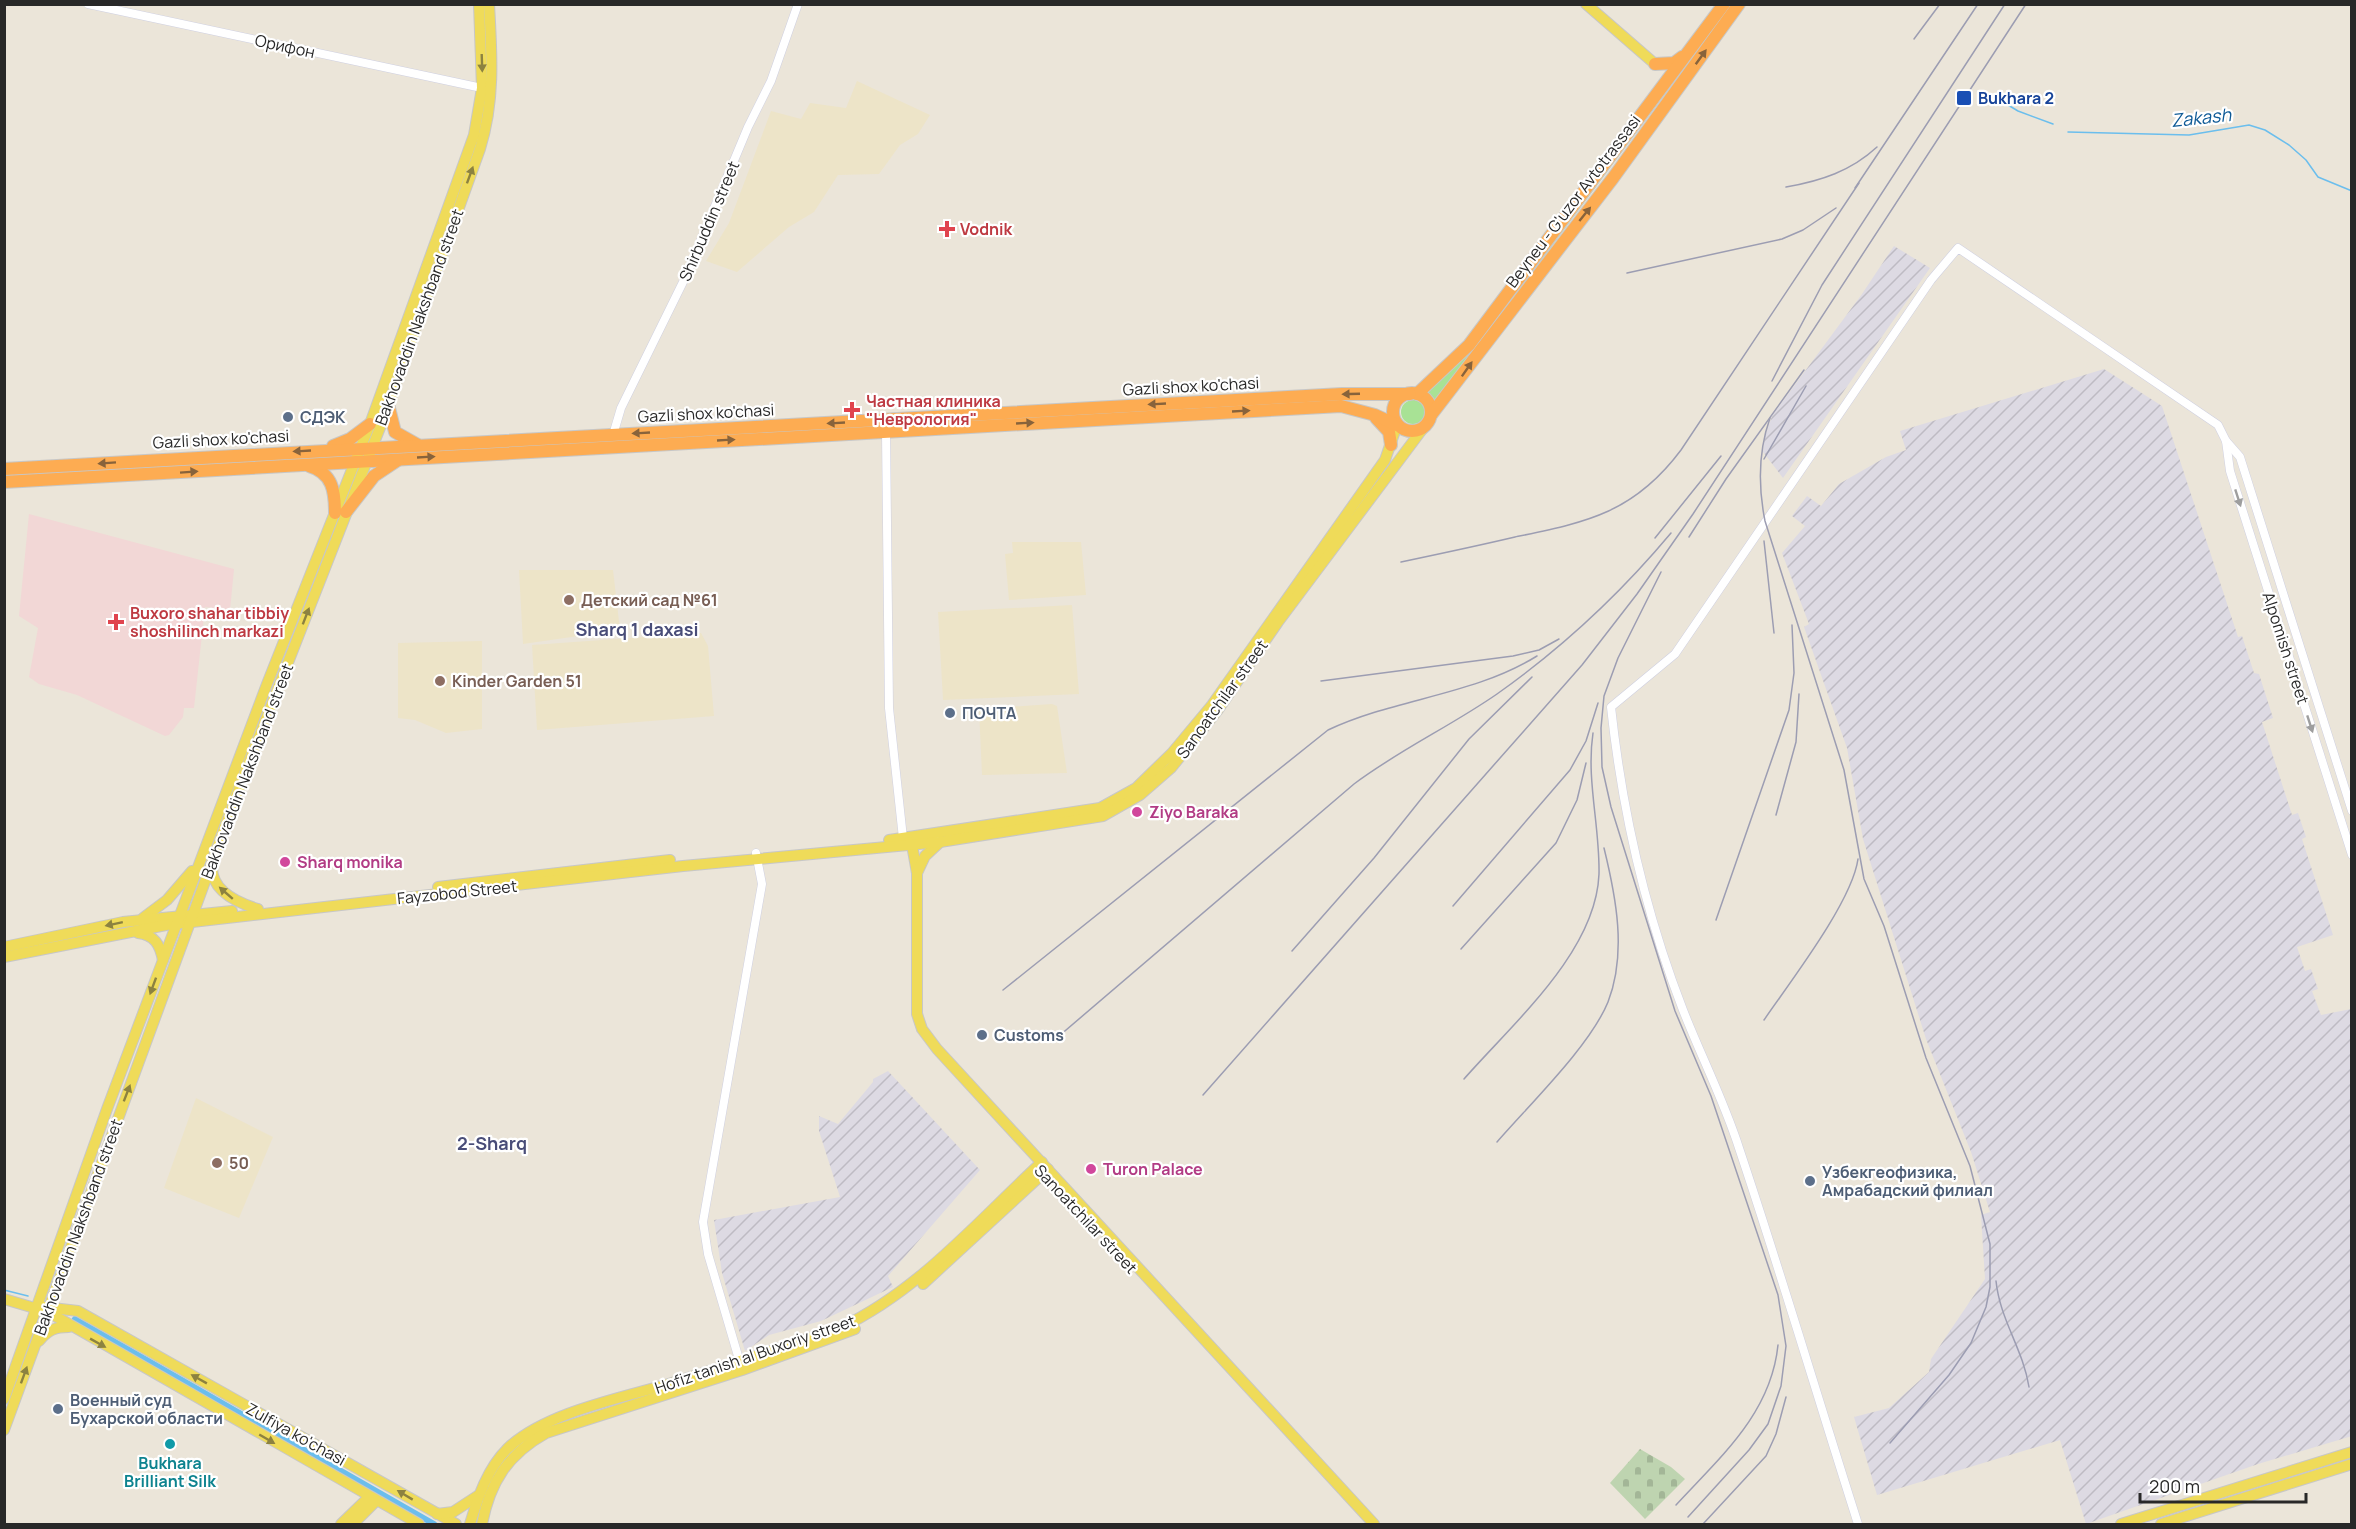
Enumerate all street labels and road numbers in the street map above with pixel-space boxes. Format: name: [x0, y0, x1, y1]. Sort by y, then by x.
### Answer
street label: Орифон: [253, 29, 317, 63]
street label: Beyneu - G'uzor Avtotrassasi: [1501, 110, 1645, 292]
street label: Shirbuddin street: [674, 157, 744, 285]
street label: Bakhovaddin Nakshband street: [370, 206, 468, 428]
street label: Gazli shox ko'chasi: [1122, 371, 1260, 401]
street label: Gazli shox ko'chasi: [637, 398, 775, 428]
street label: Gazli shox ko'chasi: [152, 424, 290, 454]
street label: Alpomish street: [2257, 589, 2315, 707]
street label: Sanoatchilar street: [1171, 635, 1273, 763]
street label: Bakhovaddin Nakshband street: [196, 660, 298, 882]
street label: Fayzobod Street: [396, 875, 518, 909]
street label: Bakhovaddin Nakshband street: [29, 1116, 127, 1338]
street label: Sanoatchilar street: [1030, 1160, 1142, 1278]
street label: Hofiz tanish al Buxoriy street: [652, 1309, 858, 1399]
street label: Zulfiya ko'chasi: [242, 1397, 350, 1471]

